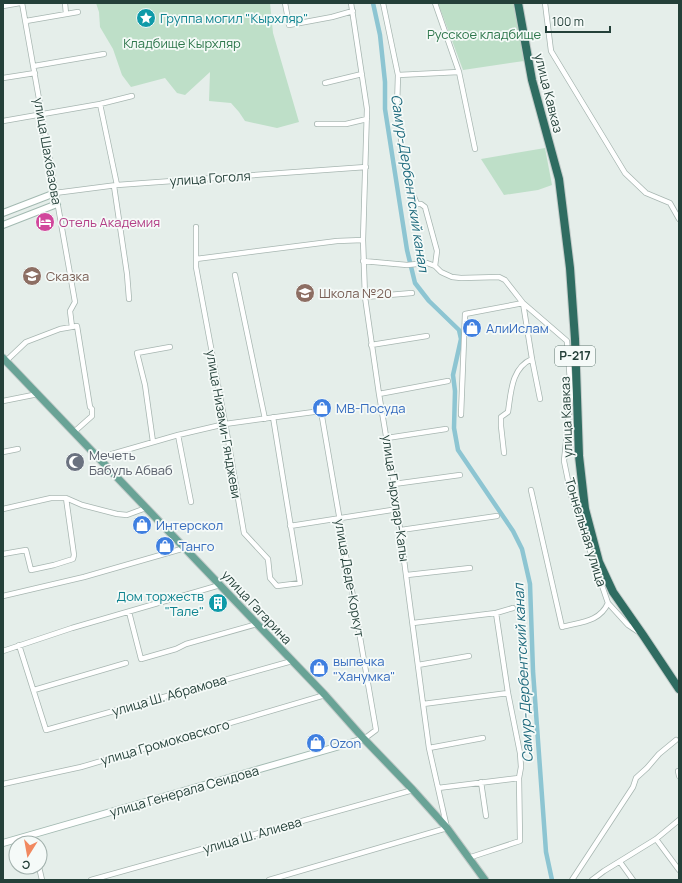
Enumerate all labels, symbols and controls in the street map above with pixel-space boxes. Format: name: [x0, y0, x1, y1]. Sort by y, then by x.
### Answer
place icon: Группа могил "Кырхляр": [135, 7, 157, 29]
scale bar: [546, 8, 610, 34]
place label: Группа могил "Кырхляр": [160, 9, 308, 27]
text: 100 m: [552, 13, 584, 30]
park label: Русское кладбище: [427, 25, 542, 43]
park label: Кладбище Кырхляр: [123, 34, 241, 52]
street label: улица Кавказ: [530, 51, 568, 135]
water label: Самур-Дербентский канал: [387, 93, 434, 274]
street label: улица Шахбазова: [30, 96, 66, 206]
street label: улица Гоголя: [169, 166, 251, 190]
hotel icon: Отель Академия: [34, 211, 56, 233]
place label: Отель Академия: [59, 213, 160, 231]
school or university icon: Сказка: [21, 265, 43, 287]
place label: Сказка: [46, 267, 89, 285]
school or university icon: Школа №20: [294, 282, 316, 304]
place label: Школа №20: [319, 284, 392, 302]
shop icon: АлиИслам: [461, 317, 483, 339]
place label: АлиИслам: [486, 319, 549, 337]
road number: Р-217: [555, 346, 595, 366]
street label: улица Низами-Гянджеви: [202, 348, 246, 500]
street label: улица Кавказ: [556, 376, 576, 458]
shop icon: МВ-Посуда: [311, 397, 333, 419]
place label: МВ-Посуда: [336, 399, 406, 417]
street label: улица Гырхлар-Капы: [378, 433, 414, 563]
place label: Мечеть Бабуль Абваб: [89, 446, 173, 479]
mosque icon: Мечеть Бабуль Абваб: [64, 451, 86, 473]
street label: Тоннельная улица: [561, 475, 611, 589]
shop icon: Интерскол: [131, 514, 153, 536]
place label: Интерскол: [156, 516, 223, 534]
street label: улица Деде-Коркут: [331, 517, 369, 639]
shop icon: Танго: [154, 535, 176, 557]
place label: Танго: [179, 537, 215, 555]
street label: улица Гагарина: [218, 566, 296, 648]
water label: Самур-Дербентский канал: [508, 582, 537, 763]
place label: Дом торжеств "Тале": [117, 587, 204, 620]
building icon: Дом торжеств "Тале": [207, 592, 229, 614]
place label: выпечка "Ханумка": [333, 652, 395, 685]
shop icon: выпечка "Ханумка": [308, 657, 330, 679]
street label: улица Ш. Абрамова: [110, 670, 228, 720]
street label: улица Громоковского: [98, 715, 232, 769]
shop icon: Ozon: [305, 732, 327, 754]
place label: Ozon: [330, 734, 361, 752]
street label: улица Генерала Сеидова: [107, 761, 261, 821]
street label: улица Ш. Алиева: [201, 812, 303, 858]
north arrow: [8, 835, 48, 875]
text: С: [21, 857, 31, 873]

